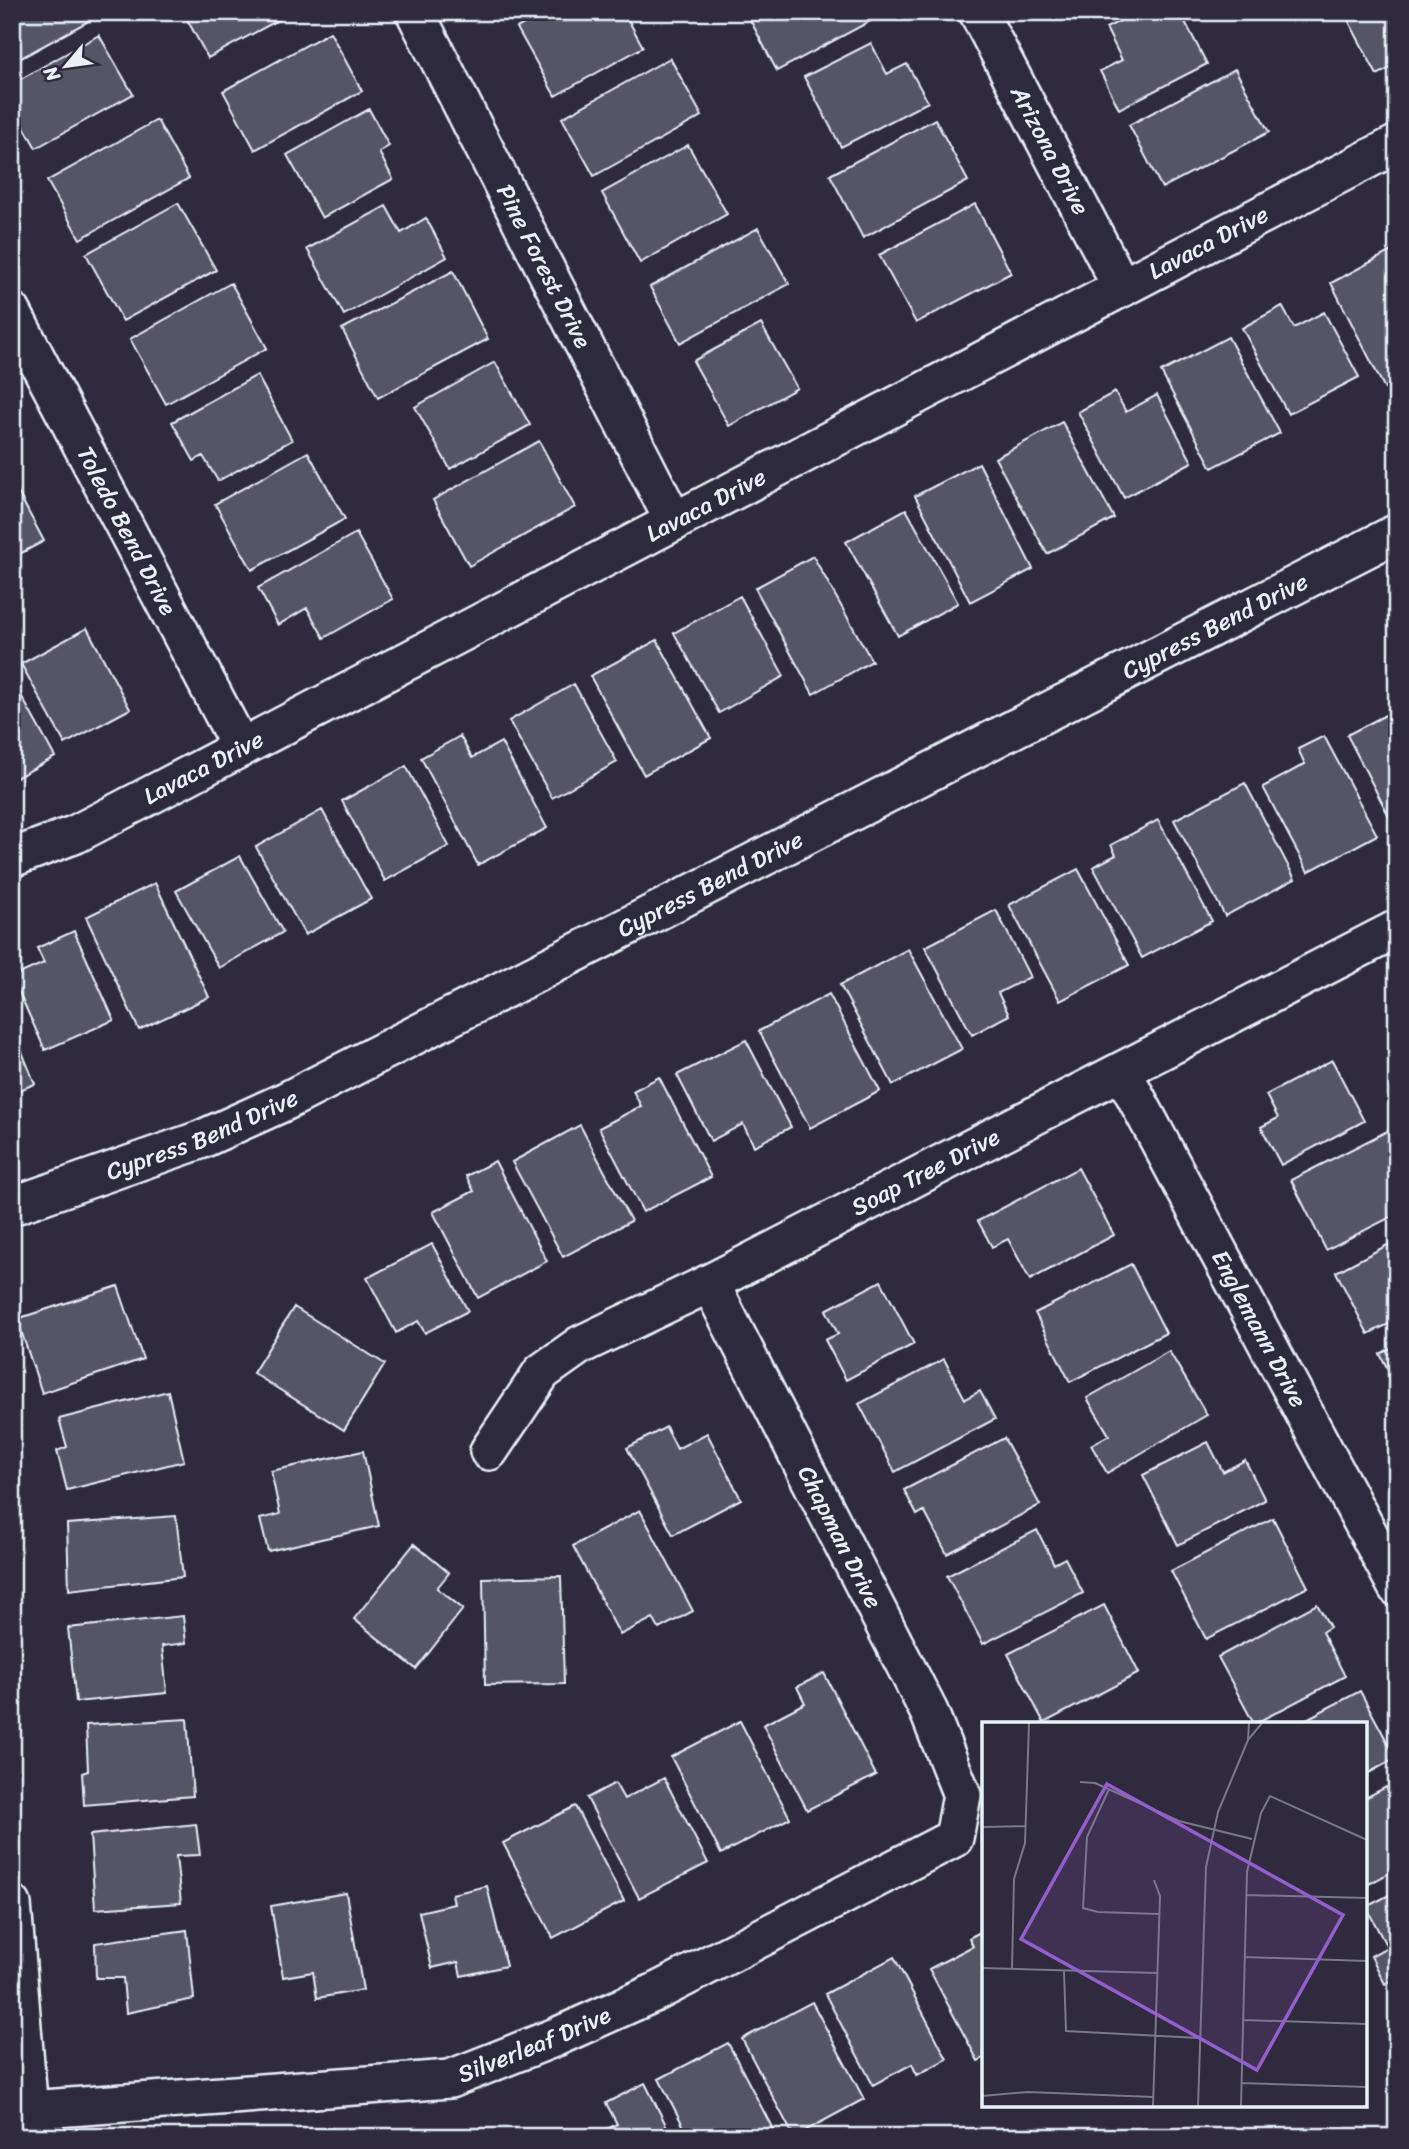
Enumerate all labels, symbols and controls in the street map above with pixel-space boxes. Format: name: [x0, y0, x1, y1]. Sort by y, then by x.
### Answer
north arrow: [32, 32, 102, 102]
text: N: [34, 60, 70, 89]
street label: Arizona Drive: [998, 77, 1102, 223]
street label: Pine Forest Drive: [485, 176, 604, 356]
street label: Lavaca Drive: [1141, 194, 1276, 291]
street label: Toledo Bend Drive: [65, 438, 189, 623]
street label: Lavaca Drive: [638, 456, 774, 554]
street label: Cypress Bend Drive: [1114, 561, 1316, 691]
street label: Lavaca Drive: [136, 719, 271, 816]
street label: Cypress Bend Drive: [610, 819, 811, 949]
street label: Cypress Bend Drive: [100, 1077, 306, 1192]
street label: Soap Tree Drive: [843, 1116, 1008, 1228]
street label: Englemann Drive: [1200, 1242, 1319, 1416]
street label: Chapman Drive: [786, 1458, 894, 1616]
inset map: [982, 1722, 1367, 2107]
street label: Silverleaf Drive: [451, 1994, 618, 2095]

